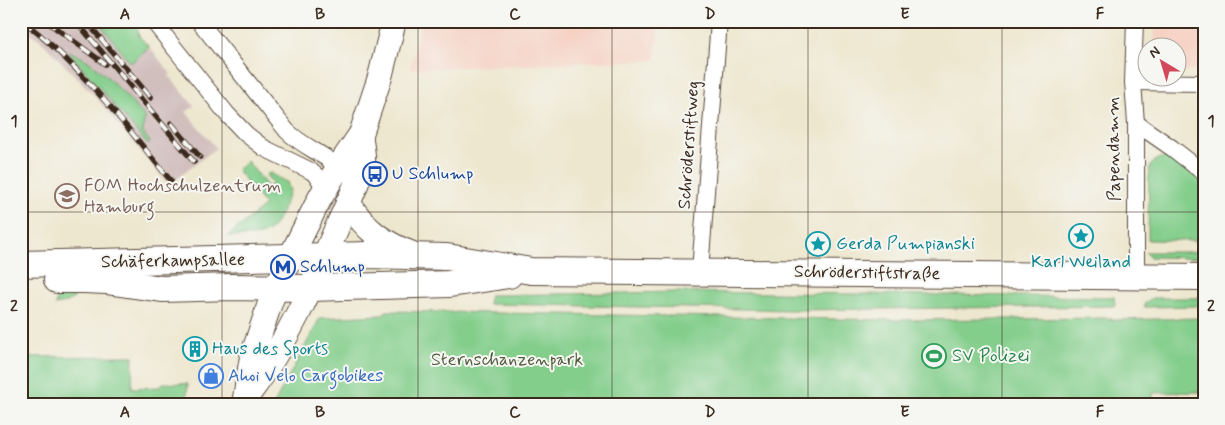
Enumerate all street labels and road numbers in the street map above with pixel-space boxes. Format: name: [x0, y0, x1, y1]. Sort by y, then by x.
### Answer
street label: Schröderstiftweg: [673, 80, 705, 210]
street label: Papendamm: [1101, 96, 1127, 202]
street label: Schäferkampsallee: [101, 248, 245, 274]
street label: Schröderstiftstraße: [794, 260, 941, 286]

